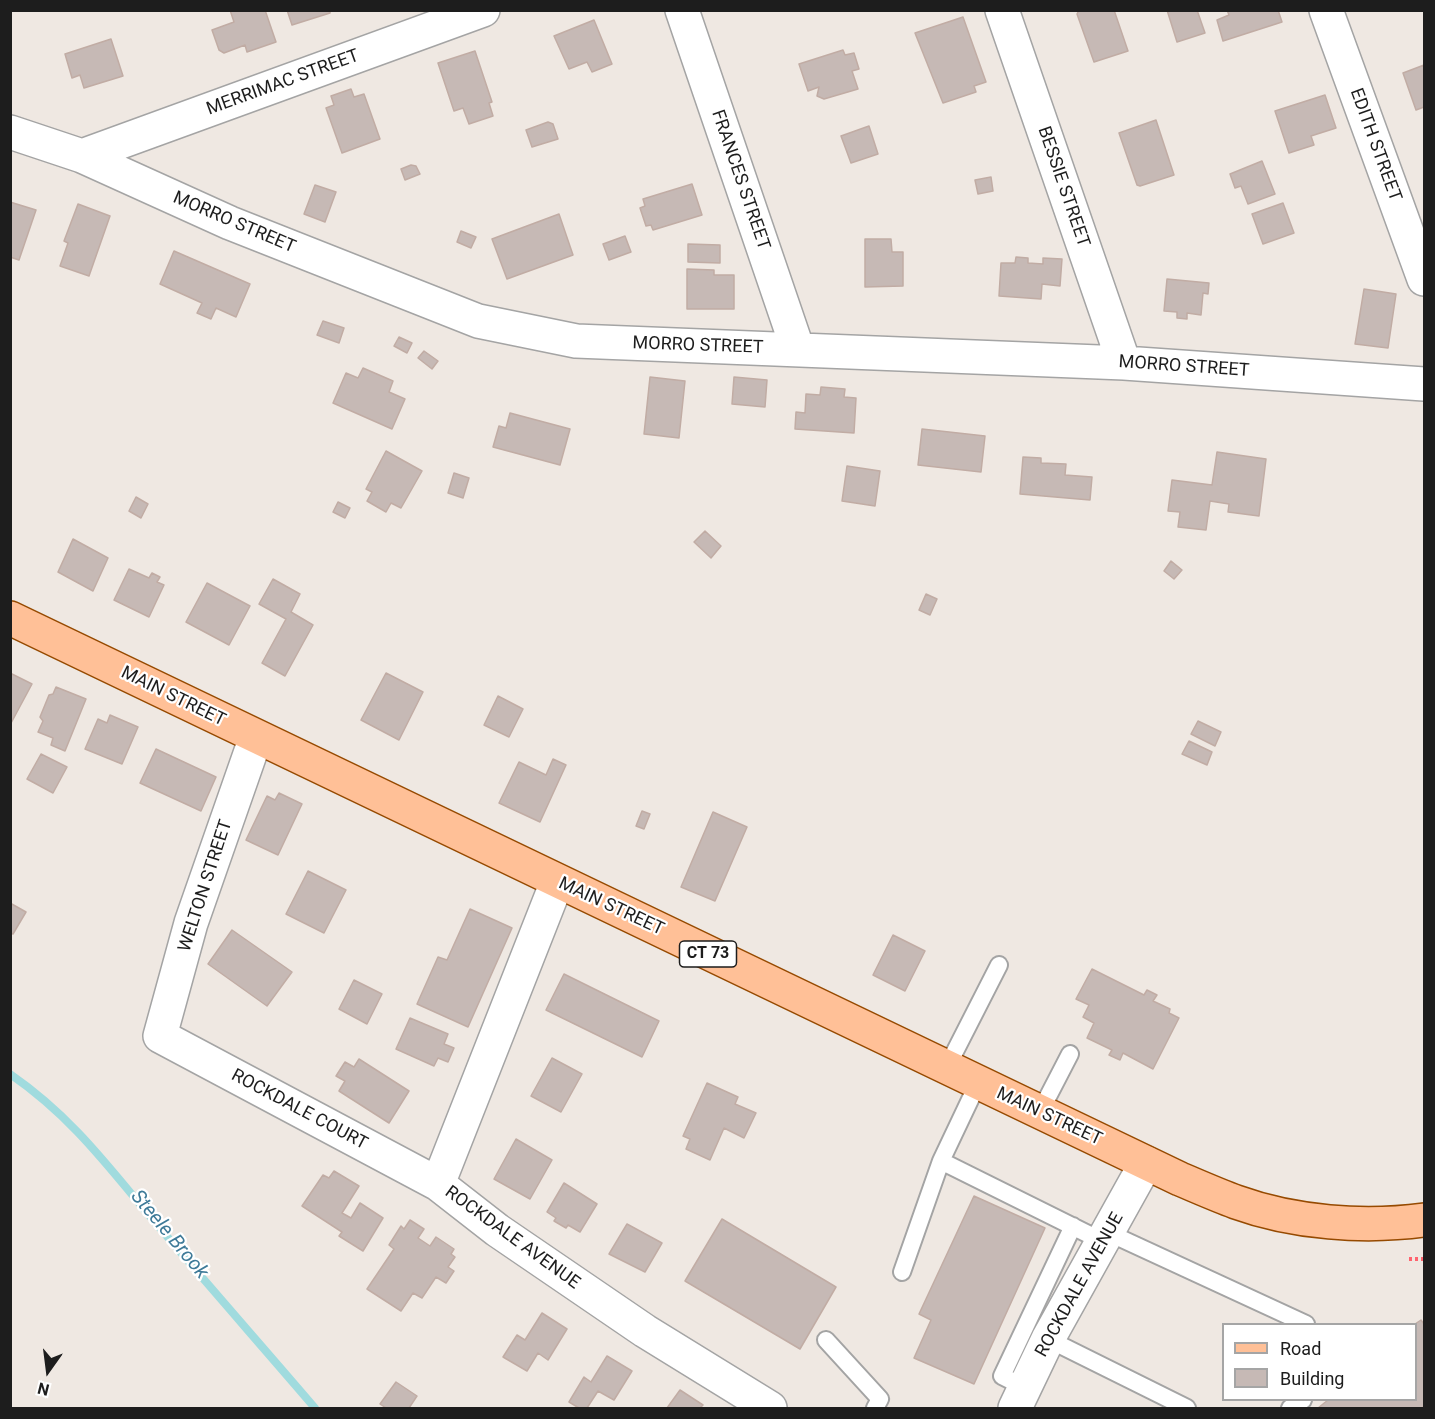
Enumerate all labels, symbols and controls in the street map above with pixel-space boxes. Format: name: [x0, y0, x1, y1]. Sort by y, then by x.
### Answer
street label: MERRIMAC STREET: [204, 45, 362, 121]
street label: EDITH STREET: [1345, 86, 1405, 204]
street label: FRANCES STREET: [706, 107, 774, 253]
street label: BESSIE STREET: [1032, 124, 1094, 250]
street label: MORRO STREET: [169, 187, 299, 259]
street label: MORRO STREET: [632, 333, 764, 359]
street label: MORRO STREET: [1118, 352, 1250, 382]
street label: MAIN STREET: [117, 662, 229, 732]
street label: WELTON STREET: [174, 817, 238, 955]
street label: MAIN STREET: [555, 873, 667, 941]
road number: CT 73: [680, 941, 736, 967]
street label: ROCKDALE COURT: [227, 1065, 371, 1155]
street label: MAIN STREET: [993, 1083, 1105, 1151]
street label: ROCKDALE AVENUE: [440, 1182, 584, 1294]
water label: Steele Brook: [125, 1186, 213, 1284]
street label: ROCKDALE AVENUE: [1031, 1209, 1129, 1361]
legend: [1222, 1323, 1417, 1401]
text: Road: [1280, 1338, 1321, 1359]
north arrow: [18, 1341, 78, 1401]
text: Building: [1280, 1368, 1344, 1389]
text: N: [36, 1378, 51, 1400]

